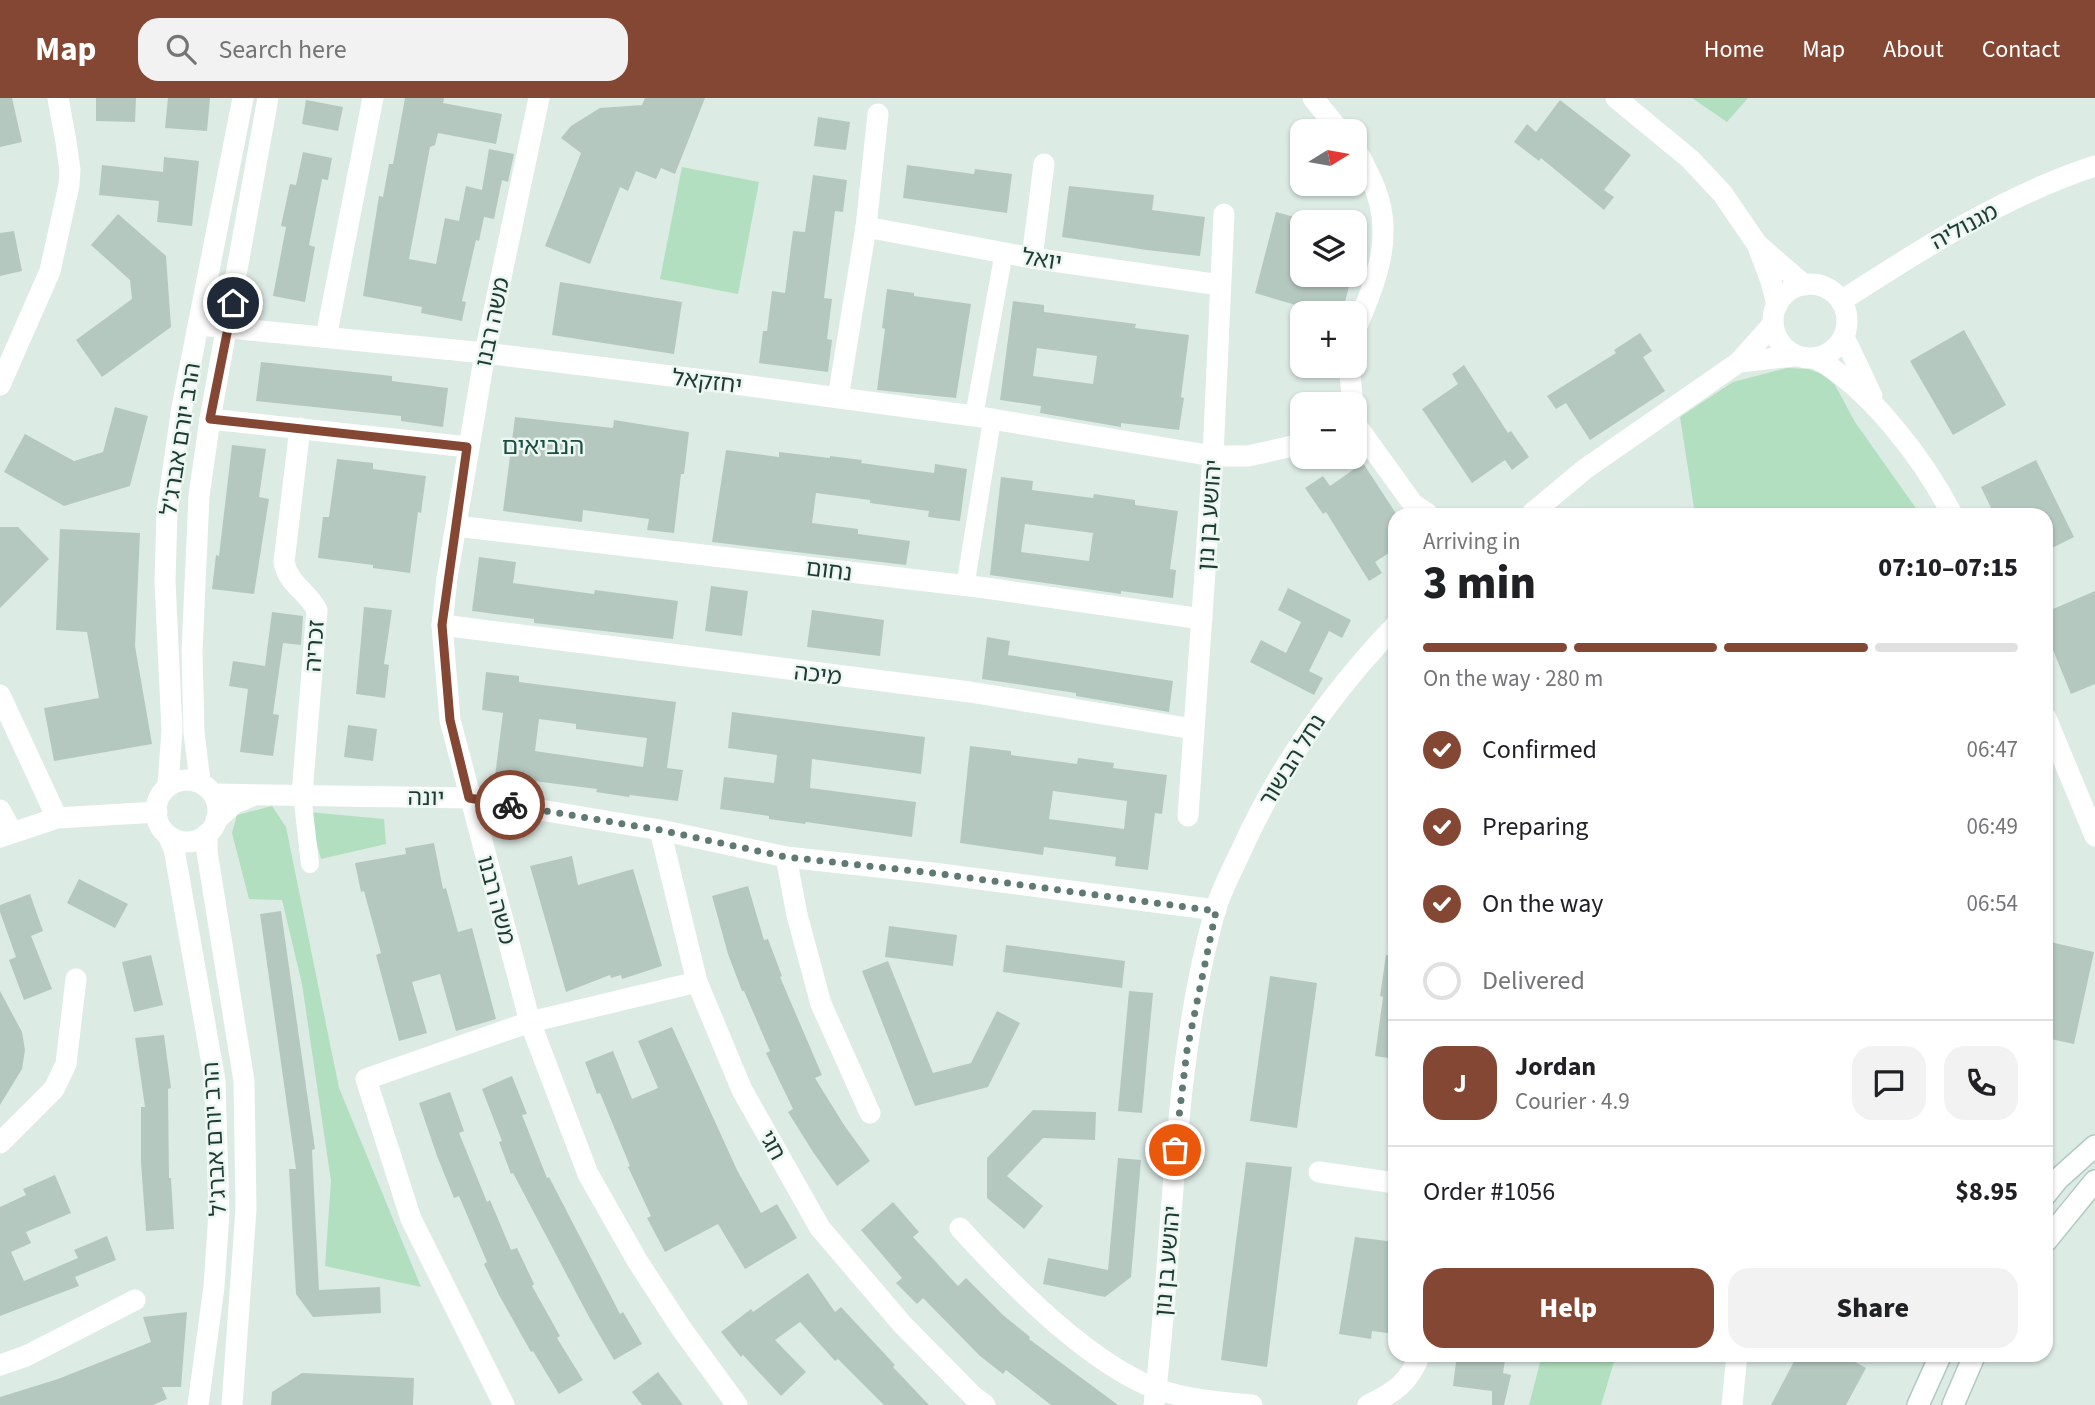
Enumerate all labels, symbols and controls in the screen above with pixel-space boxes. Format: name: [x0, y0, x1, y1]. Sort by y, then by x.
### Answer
search box: [138, 18, 628, 81]
text: Map: [35, 26, 96, 73]
icon: search: [162, 30, 200, 68]
text: Search here: [218, 31, 347, 68]
text: Home: [1704, 32, 1764, 67]
text: Map: [1802, 32, 1845, 67]
text: About: [1883, 32, 1944, 67]
text: Contact: [1982, 32, 2060, 67]
north arrow: [1290, 119, 1367, 196]
map controls: [1290, 119, 1367, 469]
street label: מגנוליה: [1925, 195, 2004, 258]
button: layers: [1290, 210, 1367, 287]
street label: יואל: [1020, 240, 1064, 279]
pin: [203, 273, 263, 333]
street label: משה רבנו: [467, 274, 518, 370]
icon: home: [214, 284, 252, 322]
button: +: [1290, 301, 1367, 378]
street label: הרב יורם אברג'ל: [152, 360, 209, 518]
street label: יחזקאל: [670, 361, 744, 402]
button: −: [1290, 392, 1367, 469]
district label: הנביאים: [502, 429, 584, 464]
street label: יהושע בן נון: [1189, 458, 1230, 572]
text: Arriving in: [1423, 525, 1521, 558]
text: 07:10–07:15: [1878, 549, 2018, 586]
street label: נחום: [804, 551, 854, 590]
text: 3 min: [1423, 551, 1536, 616]
street label: זכריה: [296, 619, 333, 673]
street label: מיכה: [792, 655, 844, 694]
text: On the way · 280 m: [1423, 662, 1603, 695]
street label: נחל הבשור: [1251, 708, 1334, 813]
icon: check: [1423, 731, 1461, 769]
text: Confirmed: [1482, 731, 1597, 768]
text: 06:47: [1967, 733, 2018, 766]
courier: [475, 770, 545, 840]
street label: יונה: [407, 781, 445, 814]
icon: bike: [491, 786, 529, 824]
icon: check: [1423, 808, 1461, 846]
text: Preparing: [1482, 808, 1588, 845]
text: 06:49: [1967, 810, 2018, 843]
street label: משה רבנו: [469, 852, 524, 948]
icon: check: [1423, 885, 1461, 923]
text: On the way: [1482, 885, 1603, 922]
text: 06:54: [1967, 887, 2018, 920]
text: Delivered: [1482, 962, 1585, 999]
button: chat: [1852, 1046, 1926, 1120]
button: phone: [1944, 1046, 2018, 1120]
text: Jordan: [1515, 1048, 1596, 1085]
street label: הרב יורם אברג'ל: [194, 1061, 235, 1217]
text: J: [1453, 1065, 1467, 1102]
text: Courier · 4.9: [1515, 1085, 1630, 1118]
pin: [1145, 1120, 1205, 1180]
street label: חגי: [751, 1124, 794, 1166]
icon: bag: [1156, 1131, 1194, 1169]
text: Order #1056: [1423, 1173, 1555, 1210]
text: $8.95: [1955, 1173, 2018, 1210]
street label: יהושע בן נון: [1146, 1204, 1189, 1318]
button: Help: [1423, 1268, 1714, 1348]
button: Share: [1728, 1268, 2018, 1348]

